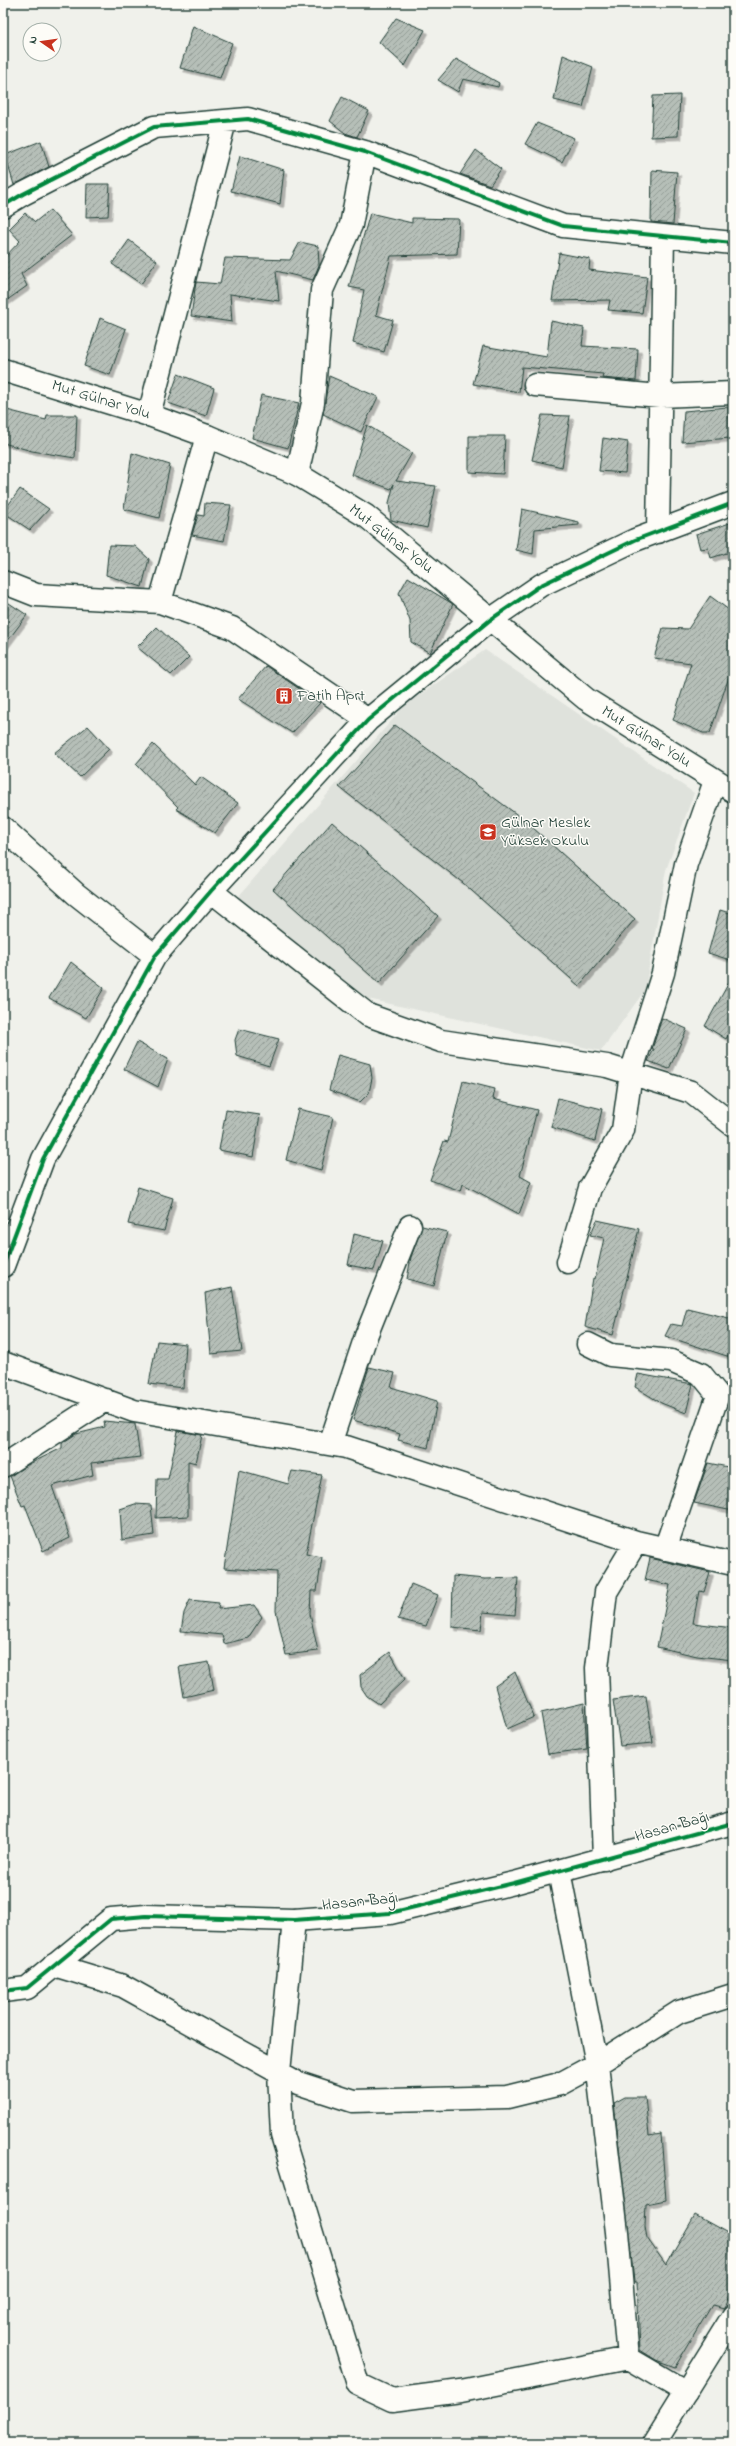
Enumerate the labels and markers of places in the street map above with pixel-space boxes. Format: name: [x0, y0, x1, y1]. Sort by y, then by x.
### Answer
place label: Fatih Aprt: [296, 684, 365, 708]
building icon: Fatih Aprt: [274, 686, 294, 706]
place label: Gülnar Meslek Yüksek Okulu: [501, 811, 591, 853]
school or university icon: Gülnar Meslek Yüksek Okulu: [478, 822, 498, 842]

